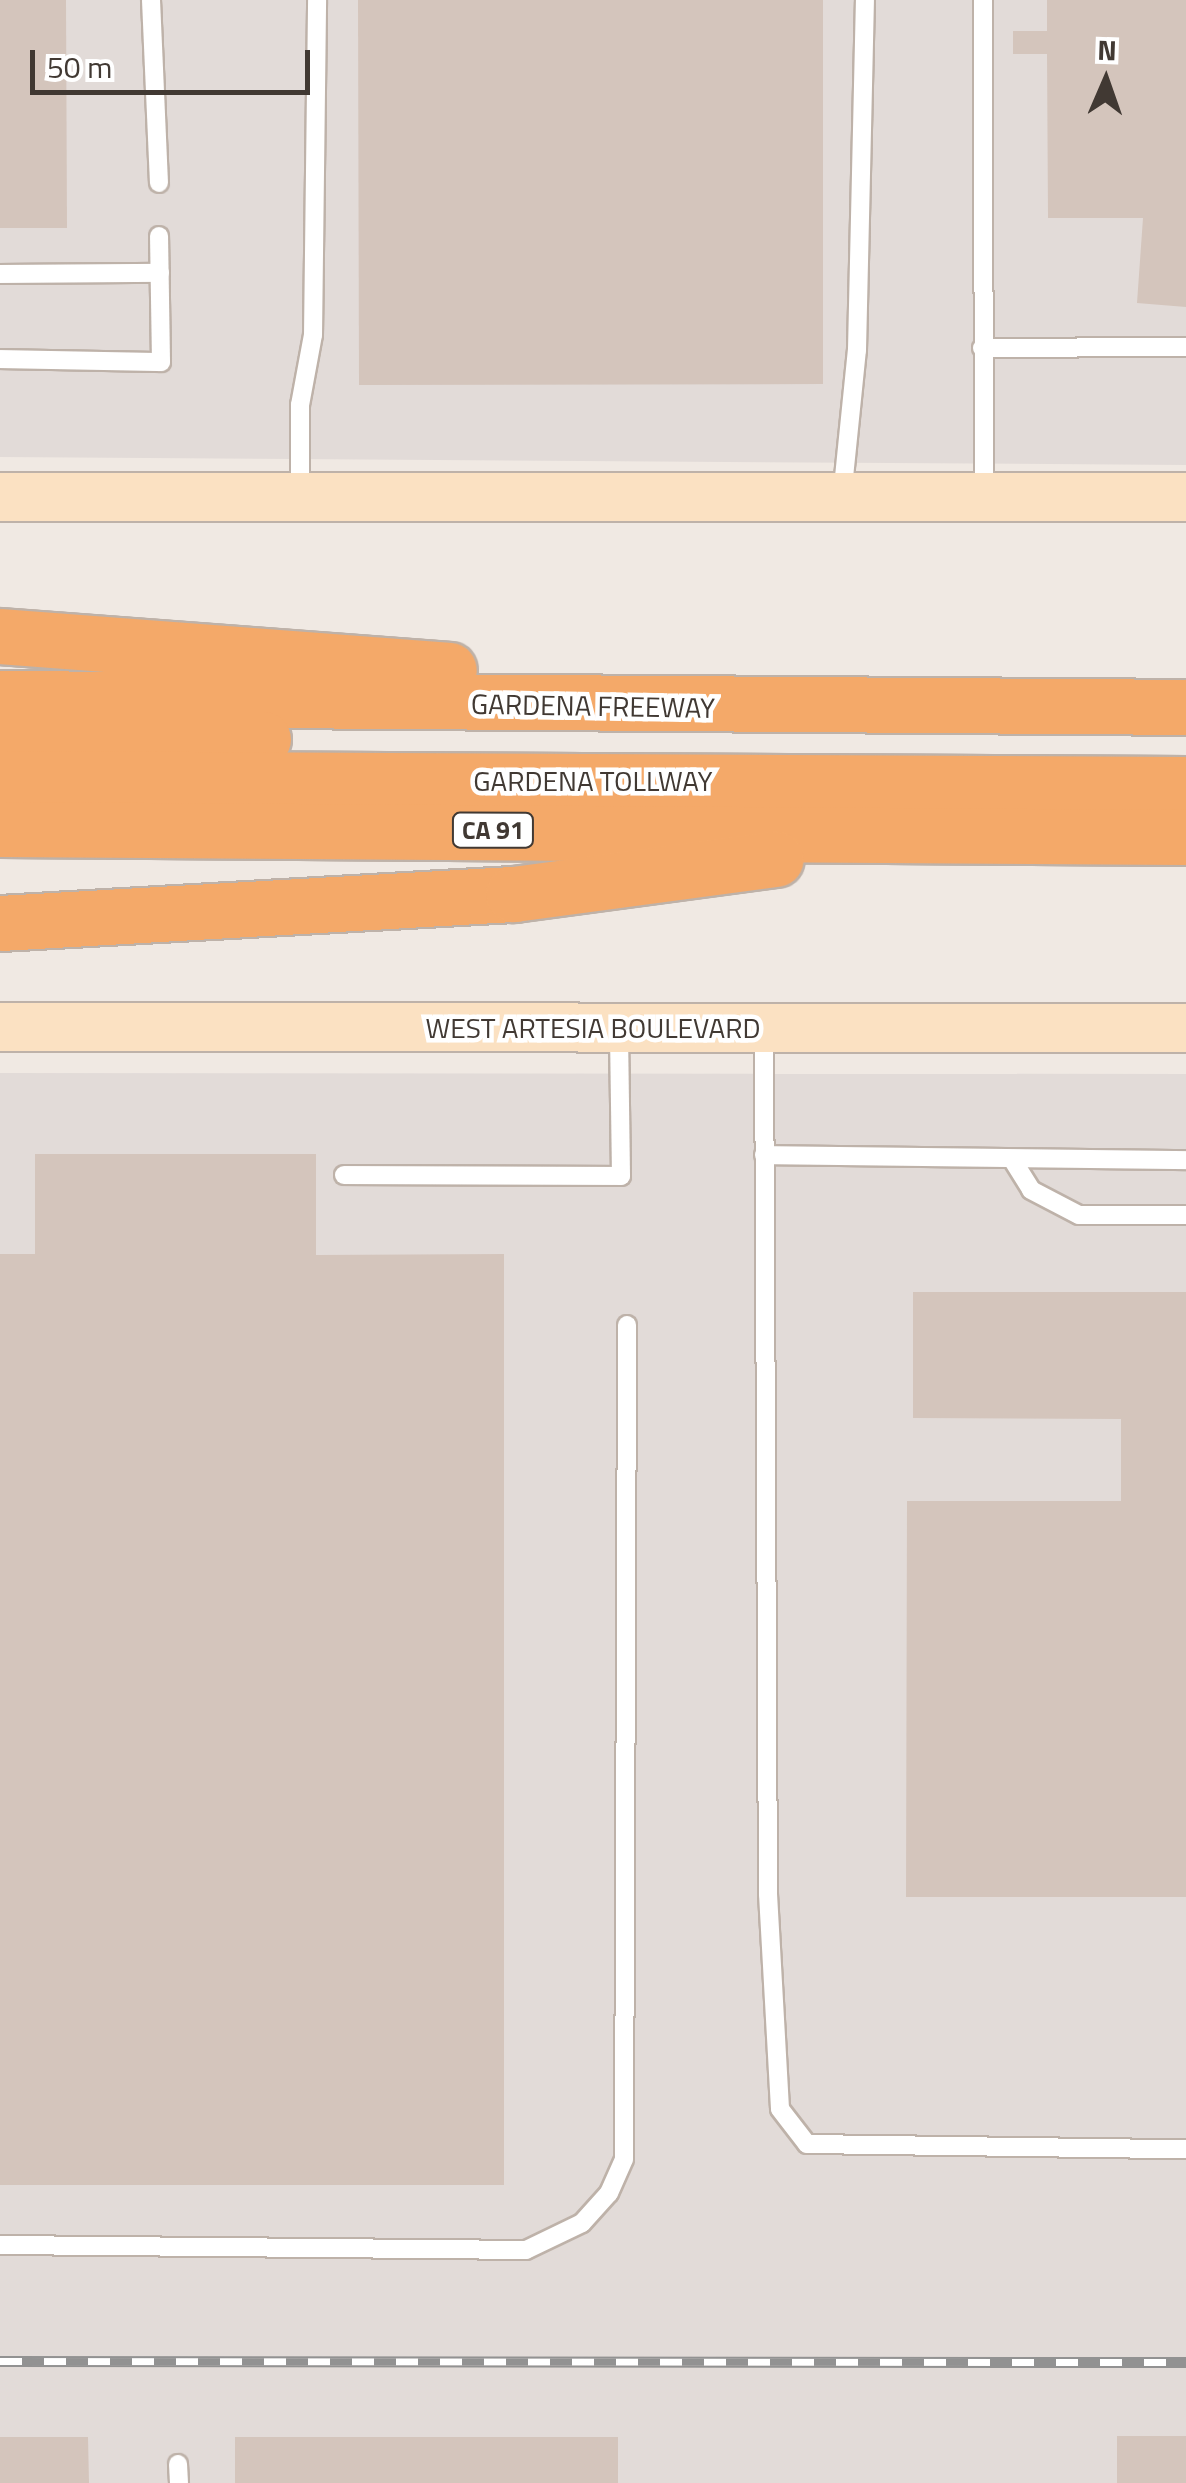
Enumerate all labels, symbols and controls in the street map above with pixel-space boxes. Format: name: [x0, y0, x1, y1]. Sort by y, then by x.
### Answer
text: N: [1097, 28, 1118, 71]
scale bar: [35, 30, 315, 92]
north arrow: [1056, 30, 1156, 130]
text: 50 m: [47, 44, 112, 90]
street label: GARDENA FREEWAY: [471, 687, 715, 725]
street label: GARDENA TOLLWAY: [473, 764, 713, 798]
road number: CA 91: [450, 810, 536, 850]
street label: WEST ARTESIA BOULEVARD: [425, 1011, 761, 1045]

